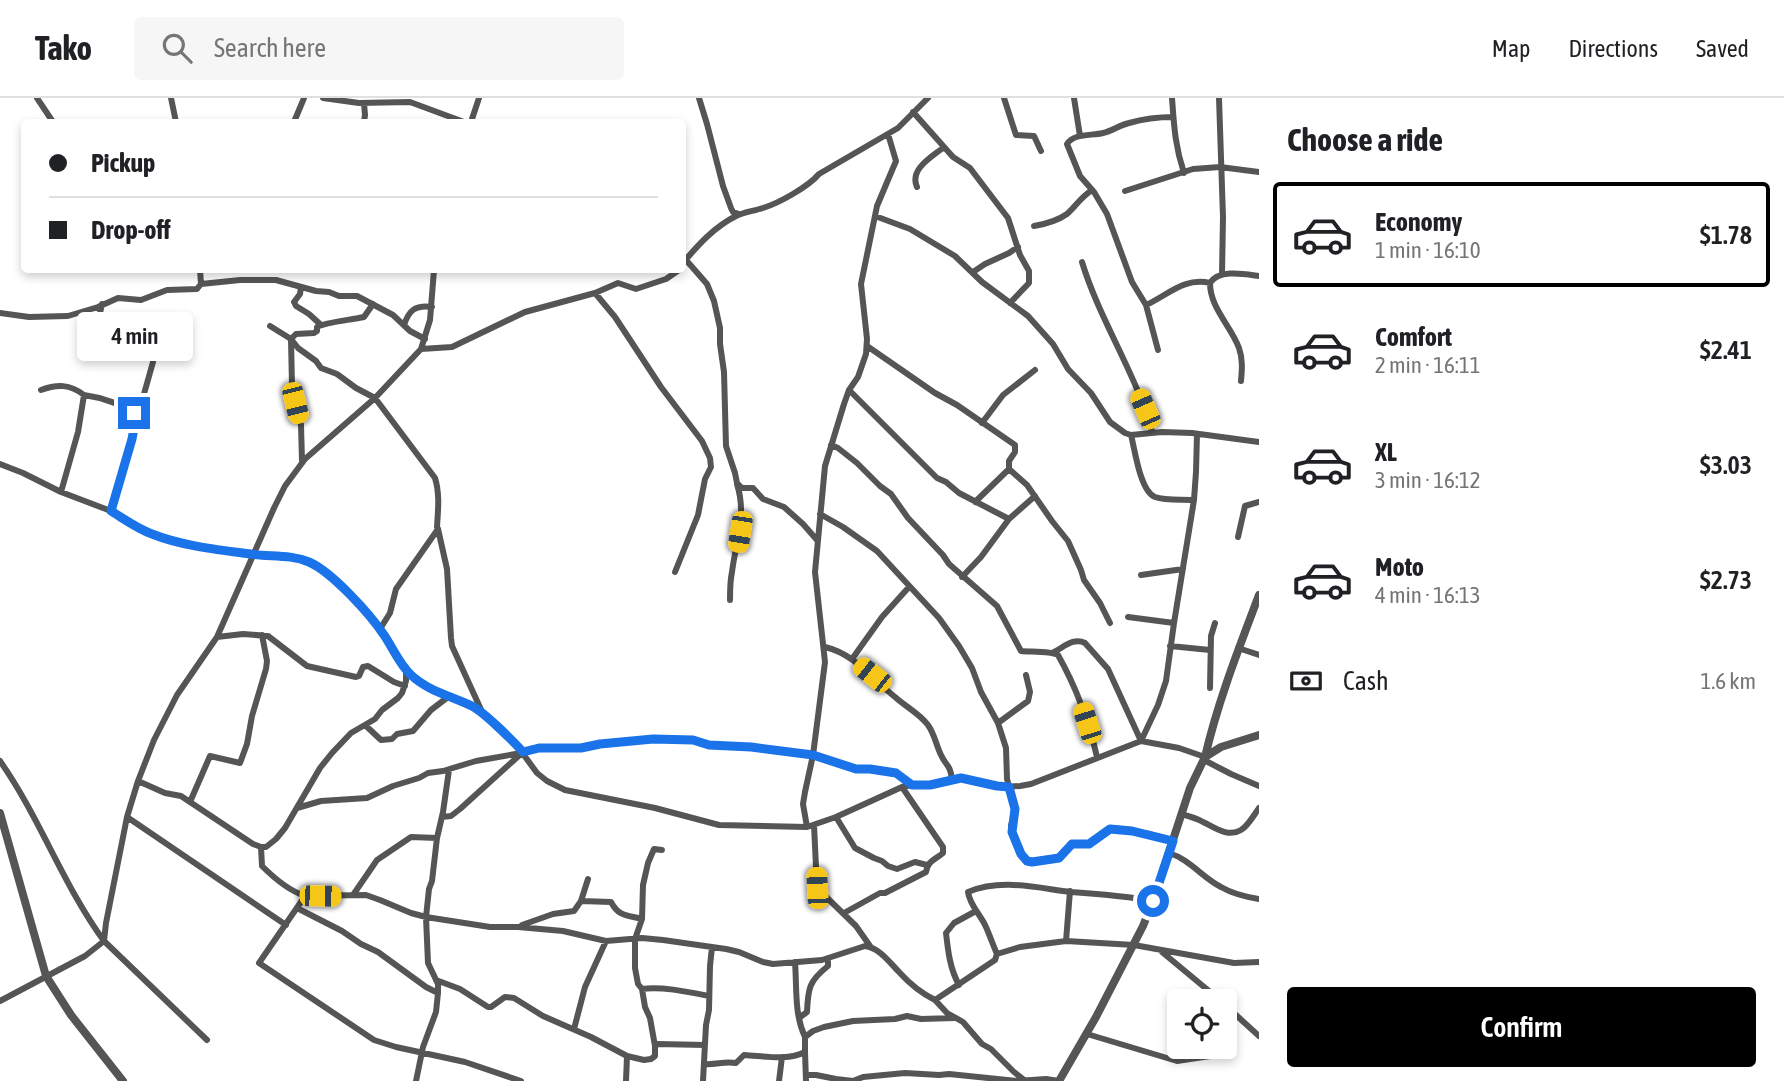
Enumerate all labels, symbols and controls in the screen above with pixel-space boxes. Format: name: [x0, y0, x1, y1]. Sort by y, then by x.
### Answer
search box: [134, 17, 624, 80]
text: Tako: [35, 29, 92, 67]
icon: search: [158, 29, 196, 67]
text: Search here: [214, 33, 326, 63]
text: Map: [1492, 35, 1530, 62]
text: Directions: [1568, 35, 1658, 62]
text: Saved: [1696, 35, 1749, 62]
text: Choose a ride: [1287, 121, 1443, 158]
text: Pickup: [91, 148, 155, 178]
icon: car: [1291, 203, 1354, 266]
text: Economy: [1375, 207, 1462, 237]
text: Drop-off: [91, 215, 171, 245]
text: $1.78: [1700, 220, 1752, 250]
text: 1 min · 16:10: [1375, 237, 1481, 263]
callout: 4 min: [76, 312, 192, 360]
icon: car: [1291, 318, 1354, 381]
text: Comfort: [1375, 322, 1452, 352]
text: 4 min: [112, 323, 158, 349]
text: $2.41: [1700, 335, 1752, 365]
text: 2 min · 16:11: [1375, 352, 1481, 378]
car: [280, 380, 311, 426]
car: [1127, 386, 1164, 432]
route end: [118, 397, 150, 429]
icon: car: [1291, 433, 1354, 496]
text: XL: [1375, 437, 1397, 467]
text: $3.03: [1700, 450, 1752, 480]
text: 3 min · 16:12: [1375, 467, 1481, 493]
car: [727, 510, 754, 554]
icon: car: [1291, 548, 1354, 611]
text: Moto: [1375, 552, 1424, 582]
text: $2.73: [1700, 565, 1752, 595]
text: 4 min · 16:13: [1375, 582, 1481, 608]
car: [849, 654, 896, 696]
icon: cash: [1287, 662, 1325, 700]
text: Cash: [1343, 666, 1389, 696]
text: 1.6 km: [1700, 668, 1756, 694]
car: [1071, 700, 1104, 746]
car: [806, 866, 829, 910]
car: [299, 885, 342, 907]
route start: [1137, 885, 1169, 917]
button: Confirm: [1287, 987, 1756, 1067]
map controls: [1167, 989, 1237, 1059]
button: locate: [1167, 989, 1237, 1059]

